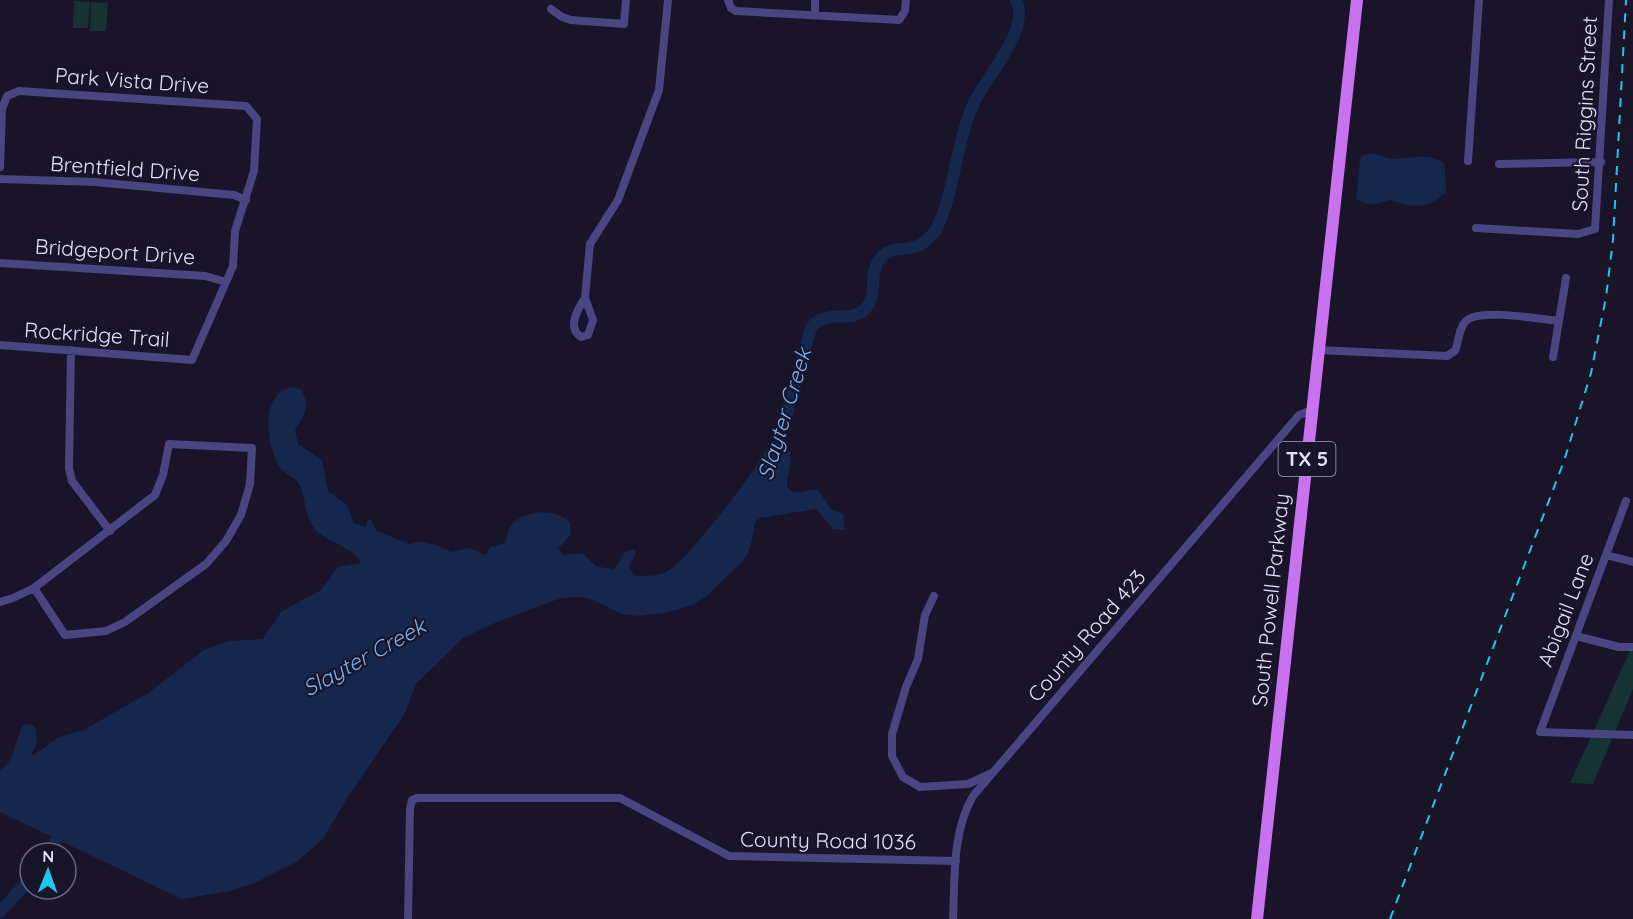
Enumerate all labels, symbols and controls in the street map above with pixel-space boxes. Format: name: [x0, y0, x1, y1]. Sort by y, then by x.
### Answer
street label: South Riggins Street: [1566, 16, 1602, 212]
street label: Park Vista Drive: [54, 62, 210, 98]
street label: Brentfield Drive: [49, 150, 201, 186]
street label: Bridgeport Drive: [34, 232, 196, 270]
street label: Rockridge Trail: [24, 316, 171, 352]
water label: Slayter Creek: [751, 343, 818, 483]
road number: TX 5: [1278, 442, 1336, 476]
street label: South Powell Parkway: [1246, 492, 1294, 708]
street label: Abigail Lane: [1532, 549, 1599, 670]
street label: County Road 423: [1022, 564, 1151, 707]
water label: Slayter Creek: [298, 611, 432, 702]
street label: County Road 1036: [740, 825, 916, 855]
north arrow: [18, 841, 78, 901]
text: N: [42, 846, 54, 866]

